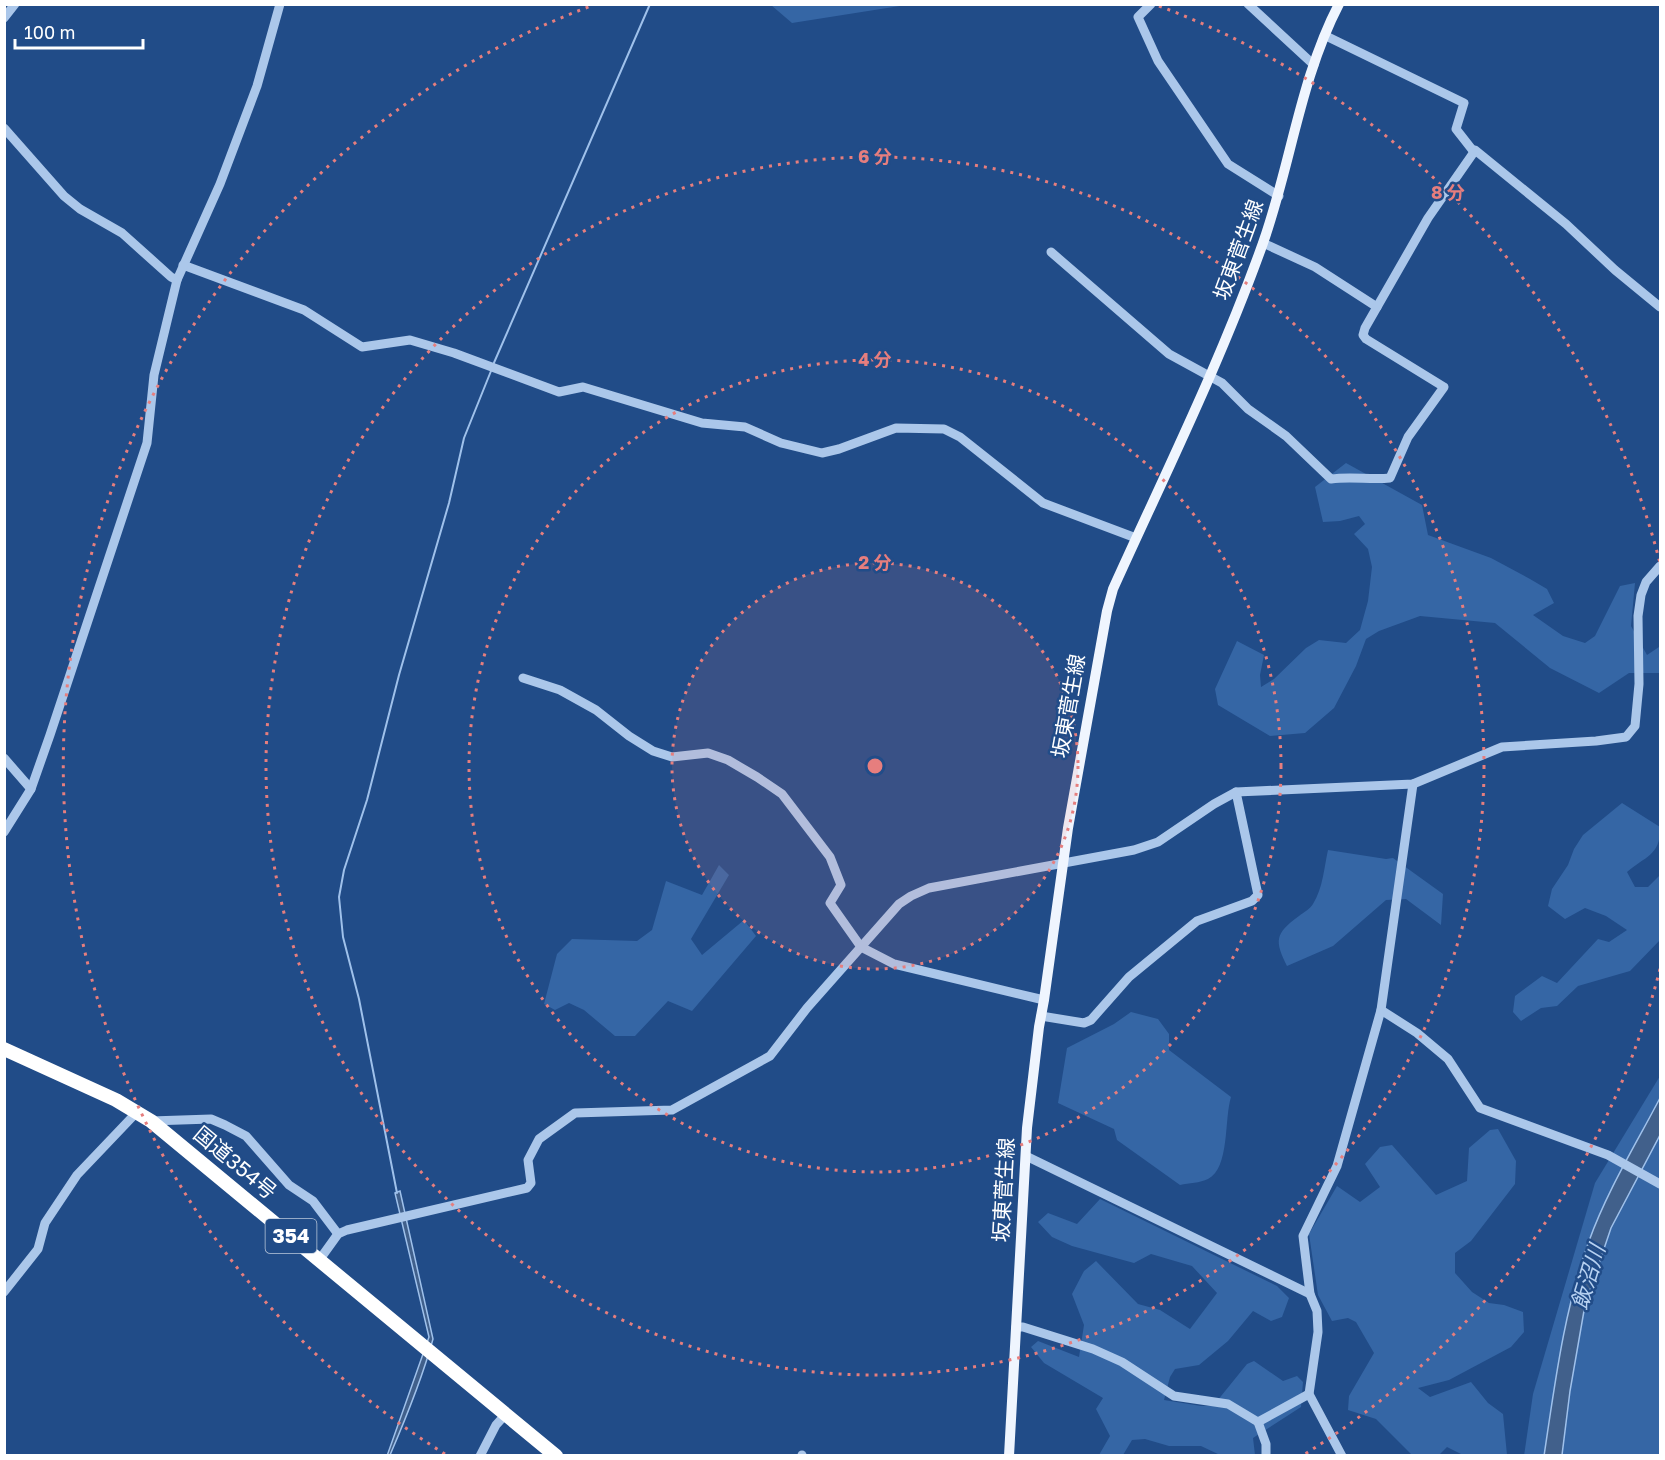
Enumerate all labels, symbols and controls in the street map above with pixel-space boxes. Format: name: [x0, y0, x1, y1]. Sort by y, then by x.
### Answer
scale bar: [15, 12, 142, 50]
text: 100 m: [24, 21, 75, 43]
text: 6 分: [858, 145, 892, 167]
text: 8 分: [1431, 181, 1465, 203]
street label: 坂東菅生線: [1208, 196, 1268, 303]
text: 4 分: [858, 348, 892, 370]
text: 2 分: [858, 551, 892, 573]
street label: 坂東菅生線: [1046, 652, 1090, 760]
centre of rings: [865, 756, 885, 776]
street label: 国道354号: [189, 1120, 282, 1204]
street label: 坂東菅生線: [987, 1137, 1019, 1243]
road number: 354: [266, 1219, 316, 1253]
water label: 飯沼川: [1565, 1239, 1611, 1312]

